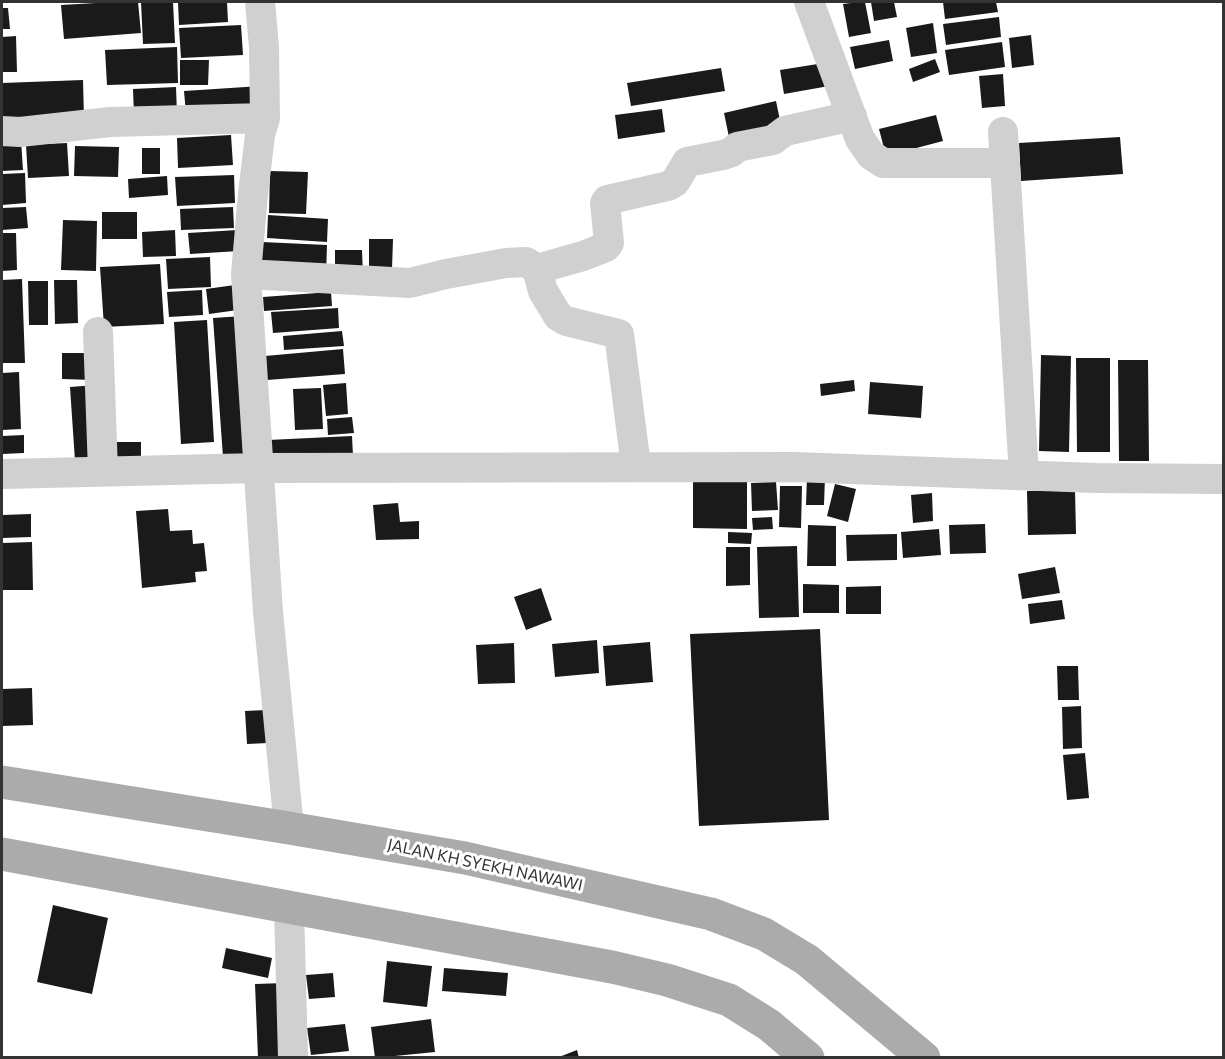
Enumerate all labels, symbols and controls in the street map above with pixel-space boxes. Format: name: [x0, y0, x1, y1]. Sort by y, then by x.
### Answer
street label: JALAN KH SYEKH NAWAWI: [386, 835, 584, 895]

